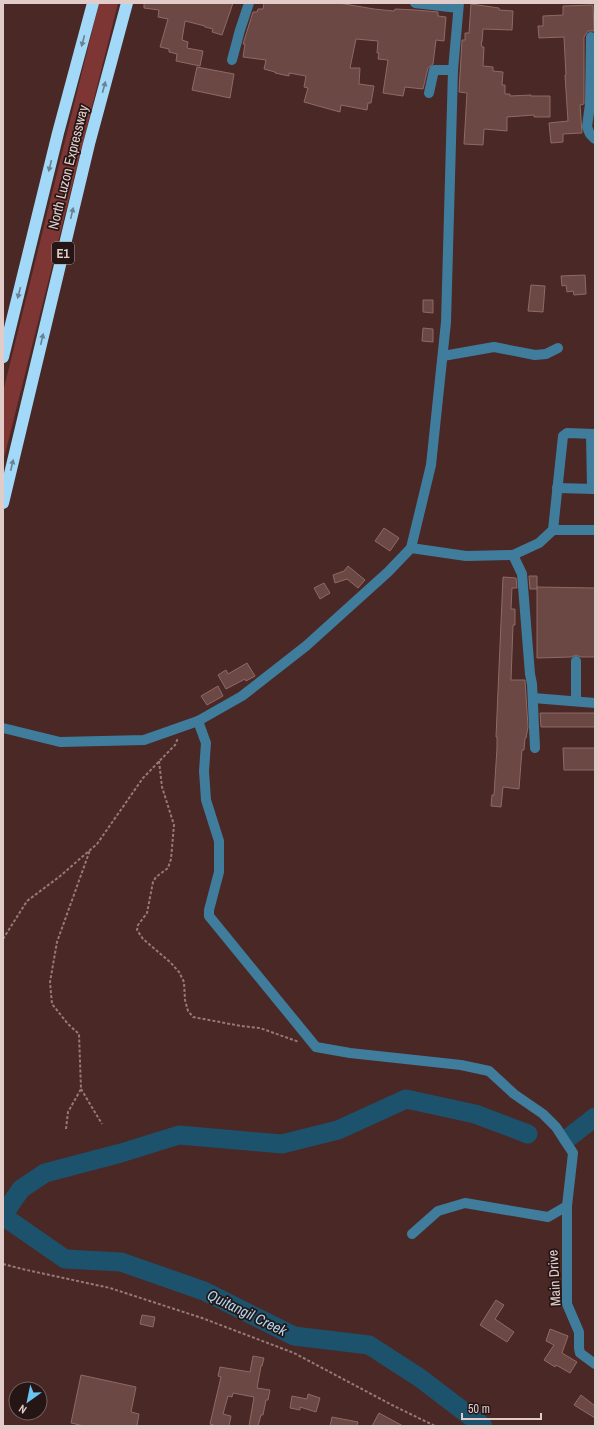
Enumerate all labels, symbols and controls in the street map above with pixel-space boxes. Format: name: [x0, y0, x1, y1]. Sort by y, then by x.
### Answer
one-way arrow: [80, 35, 86, 47]
one-way arrow: [102, 80, 108, 93]
street label: North Luzon Expressway: [44, 103, 92, 231]
one-way arrow: [46, 160, 52, 173]
one-way arrow: [70, 206, 76, 219]
road number: E1: [52, 242, 74, 264]
one-way arrow: [16, 287, 22, 299]
one-way arrow: [39, 333, 45, 345]
one-way arrow: [9, 459, 15, 471]
street label: Main Drive: [544, 1249, 564, 1307]
water label: Quitangil Creek: [204, 1284, 291, 1341]
north arrow: [8, 1381, 48, 1421]
scale bar: [462, 1395, 541, 1421]
text: 50 m: [468, 1401, 490, 1417]
text: N: [16, 1402, 29, 1417]

